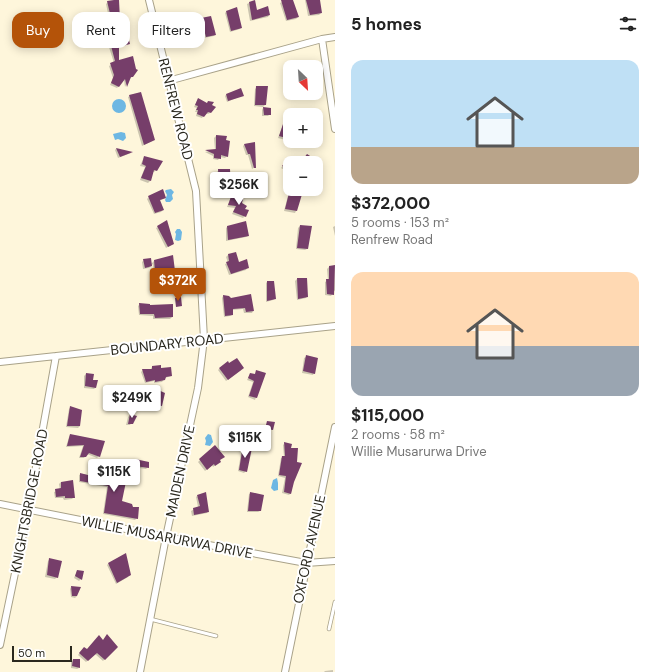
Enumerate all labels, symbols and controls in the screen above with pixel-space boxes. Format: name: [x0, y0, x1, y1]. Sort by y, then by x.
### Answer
chip: Buy: [12, 12, 64, 48]
chip: Rent: [72, 12, 130, 48]
chip: Filters: [138, 12, 205, 48]
text: 5 homes: [351, 13, 422, 35]
icon: filters: [617, 13, 639, 35]
street label: RENFREW ROAD: [155, 56, 197, 162]
north arrow: [283, 60, 323, 100]
map controls: [283, 60, 323, 196]
icon: home: [459, 86, 531, 158]
button: +: [283, 108, 323, 148]
button: −: [283, 156, 323, 196]
pin: $256K: [211, 172, 267, 206]
text: $256K: [219, 176, 259, 193]
text: $372,000: [351, 192, 430, 214]
text: 5 rooms · 153 m²: [351, 214, 449, 231]
text: Renfrew Road: [351, 231, 433, 248]
pin: $372K: [150, 268, 206, 302]
text: $372K: [159, 272, 197, 289]
icon: home: [459, 298, 531, 370]
street label: BOUNDARY ROAD: [110, 329, 224, 359]
pin: $249K: [104, 385, 160, 419]
text: $249K: [112, 389, 152, 406]
text: $115,000: [351, 404, 424, 426]
street label: MAIDEN DRIVE: [161, 423, 199, 519]
pin: $115K: [217, 425, 273, 459]
text: 2 rooms · 58 m²: [351, 426, 445, 443]
street label: KNIGHTSBRIDGE ROAD: [6, 427, 52, 575]
text: $115K: [228, 429, 262, 446]
text: Willie Musarurwa Drive: [351, 443, 487, 460]
pin: $115K: [86, 459, 142, 493]
text: $115K: [97, 463, 131, 480]
street label: OXFORD AVENUE: [289, 493, 329, 605]
street label: WILLIE MUSARURWA DRIVE: [80, 512, 254, 563]
scale bar: [12, 644, 72, 663]
text: 50 m: [18, 646, 45, 660]

